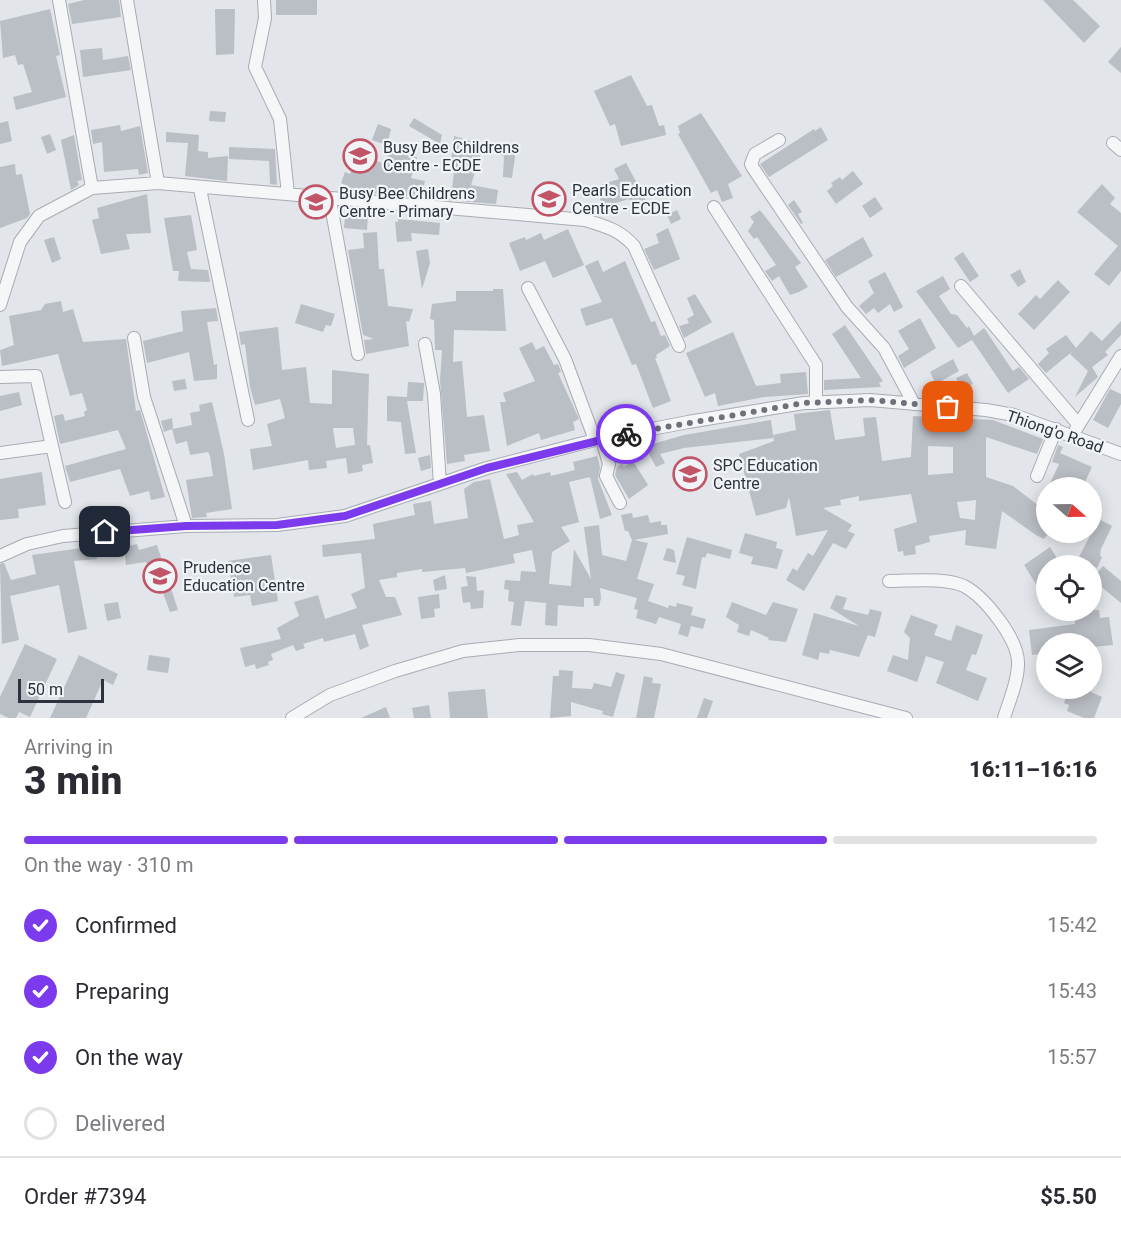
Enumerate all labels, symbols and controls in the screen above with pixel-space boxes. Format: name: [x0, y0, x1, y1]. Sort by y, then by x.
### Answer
school or university icon: Busy Bee Childrens Centre - ECDE: [342, 138, 378, 174]
place label: Busy Bee Childrens Centre - ECDE: [383, 138, 519, 175]
school or university icon: Pearls Education Centre - ECDE: [531, 181, 567, 217]
place label: Pearls Education Centre - ECDE: [572, 181, 692, 218]
school or university icon: Busy Bee Childrens Centre - Primary: [298, 184, 334, 220]
place label: Busy Bee Childrens Centre - Primary: [339, 184, 475, 221]
pin: [922, 381, 973, 432]
icon: bag: [931, 390, 964, 423]
courier: [596, 404, 656, 464]
street label: Thiong'o Road: [1004, 406, 1106, 457]
icon: bike: [610, 418, 643, 451]
school or university icon: SPC Education Centre: [672, 456, 708, 492]
place label: SPC Education Centre: [713, 456, 818, 493]
north arrow: [1036, 477, 1102, 543]
map controls: [1036, 477, 1102, 699]
pin: [79, 506, 130, 557]
icon: home: [88, 515, 121, 548]
button: locate: [1036, 555, 1102, 621]
school or university icon: Prudence Education Centre: [142, 558, 178, 594]
place label: Prudence Education Centre: [183, 558, 305, 595]
button: layers: [1036, 633, 1102, 699]
scale bar: [18, 676, 104, 704]
text: 50 m: [27, 680, 63, 699]
text: Arriving in: [24, 735, 113, 759]
text: 16:11–16:16: [969, 757, 1097, 782]
text: 3 min: [24, 758, 122, 804]
text: On the way · 310 m: [24, 853, 193, 877]
icon: check: [24, 909, 57, 942]
text: Confirmed: [75, 913, 177, 938]
text: 15:42: [1047, 913, 1097, 937]
icon: check: [24, 975, 57, 1008]
text: Preparing: [75, 979, 169, 1004]
text: 15:43: [1047, 979, 1097, 1003]
icon: check: [24, 1041, 57, 1074]
text: On the way: [75, 1045, 183, 1070]
text: 15:57: [1047, 1045, 1097, 1069]
text: Delivered: [75, 1111, 165, 1136]
text: Order #7394: [24, 1184, 146, 1209]
text: $5.50: [1040, 1184, 1097, 1209]

